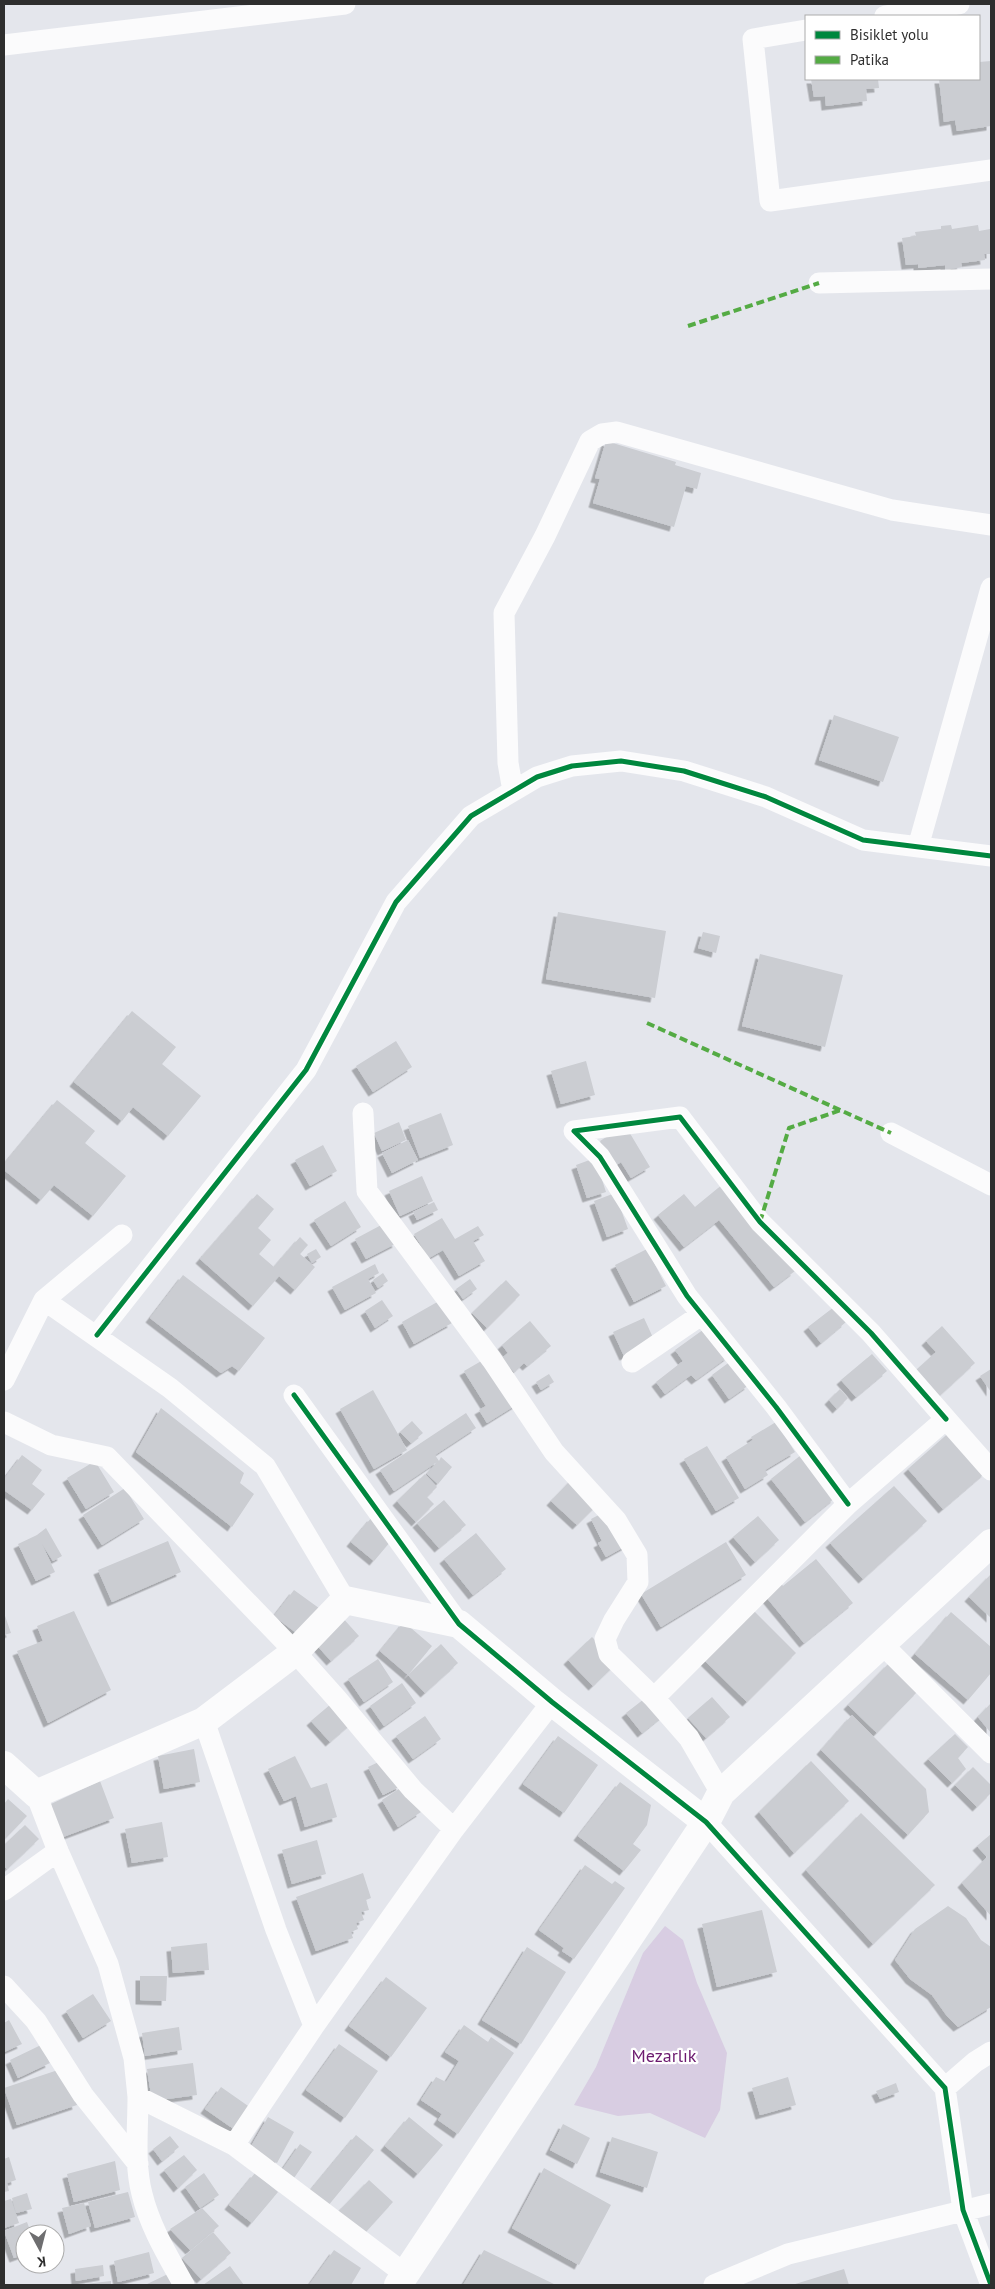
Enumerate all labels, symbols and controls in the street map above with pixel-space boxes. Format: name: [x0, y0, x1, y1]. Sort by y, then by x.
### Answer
legend: [805, 15, 980, 80]
text: Bisiklet yolu: [850, 25, 929, 44]
text: Patika: [850, 50, 889, 69]
park label: Mezarlık: [632, 2044, 697, 2067]
north arrow: [15, 2224, 65, 2274]
text: K: [36, 2252, 47, 2271]

